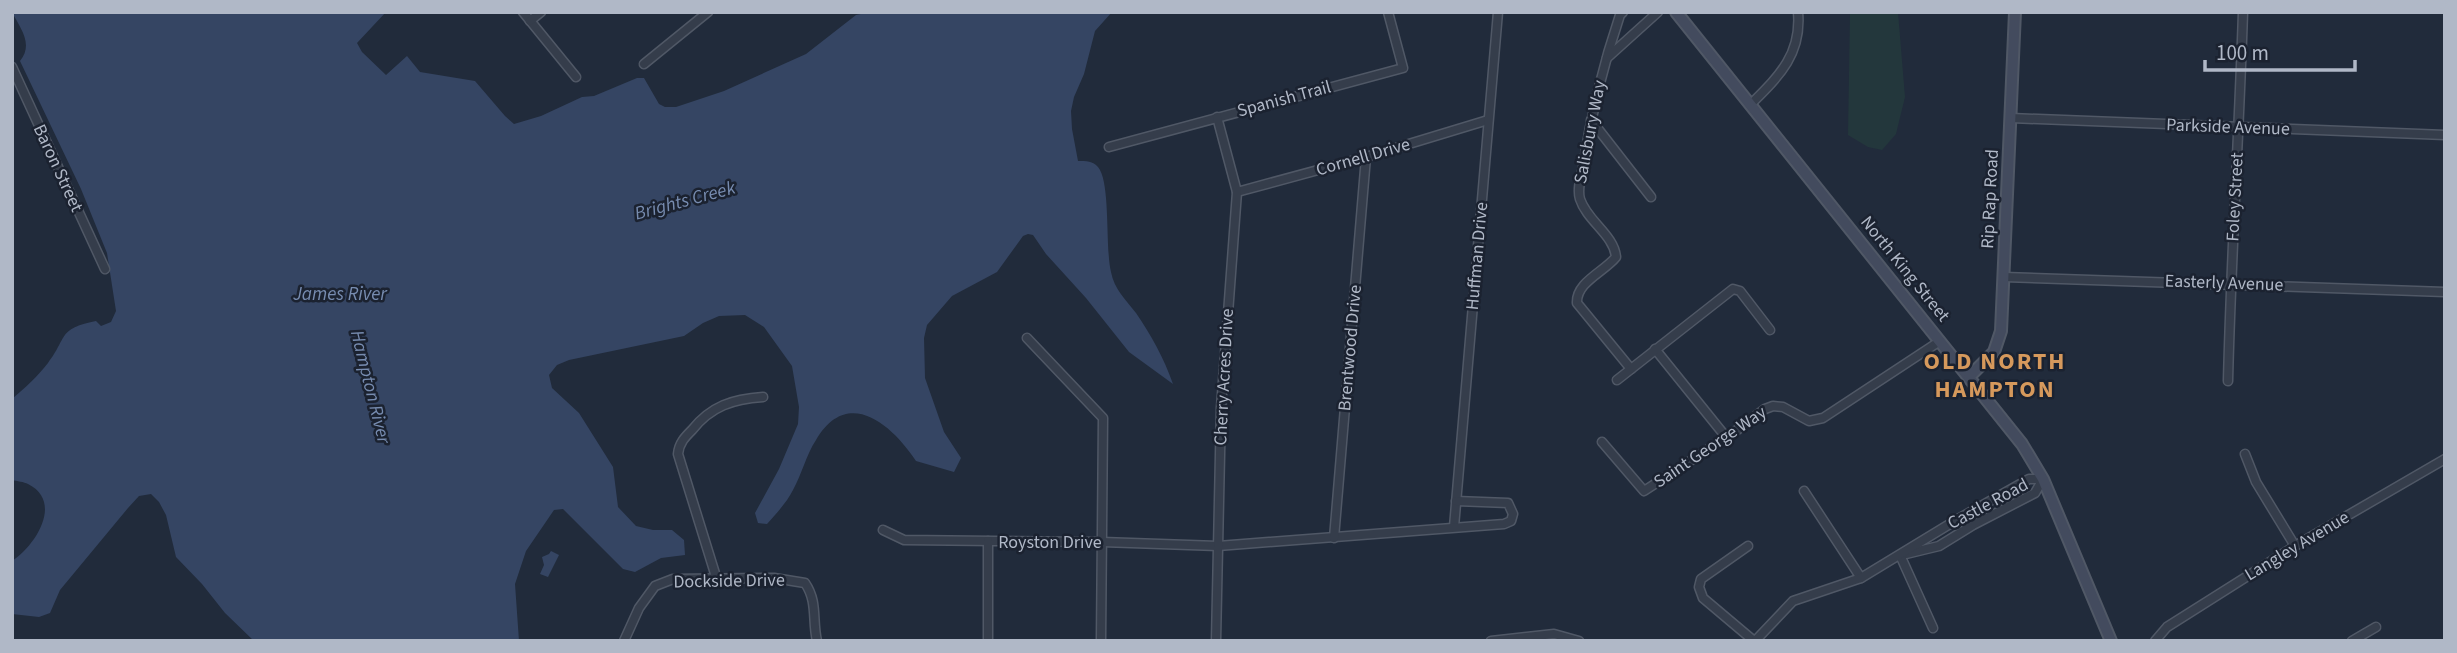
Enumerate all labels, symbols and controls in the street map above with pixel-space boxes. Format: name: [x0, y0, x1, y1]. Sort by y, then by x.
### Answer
scale bar: [2205, 28, 2356, 72]
text: 100 m: [2216, 38, 2269, 68]
street label: Spanish Trail: [1234, 74, 1334, 124]
street label: Salisbury Way: [1568, 77, 1612, 186]
street label: Parkside Avenue: [2166, 112, 2290, 142]
street label: Baron Street: [27, 120, 89, 216]
street label: Cornell Drive: [1313, 132, 1413, 182]
street label: Rip Rap Road: [1975, 149, 2005, 249]
street label: Foley Street: [2220, 152, 2250, 242]
water label: Brights Creek: [632, 174, 739, 227]
street label: Huffman Drive: [1460, 201, 1494, 311]
street label: North King Street: [1855, 211, 1955, 327]
street label: Easterly Avenue: [2164, 268, 2284, 298]
water label: James River: [292, 281, 388, 308]
street label: Brentwood Drive: [1332, 284, 1368, 412]
street label: Cherry Acres Drive: [1208, 308, 1240, 446]
water label: Hampton River: [343, 327, 397, 448]
district label: OLD NORTH HAMPTON: [1923, 344, 2067, 407]
street label: Saint George Way: [1649, 400, 1772, 494]
street label: Castle Road: [1943, 472, 2033, 536]
street label: Langley Avenue: [2240, 505, 2354, 587]
street label: Royston Drive: [998, 530, 1102, 555]
street label: Dockside Drive: [673, 568, 785, 594]

